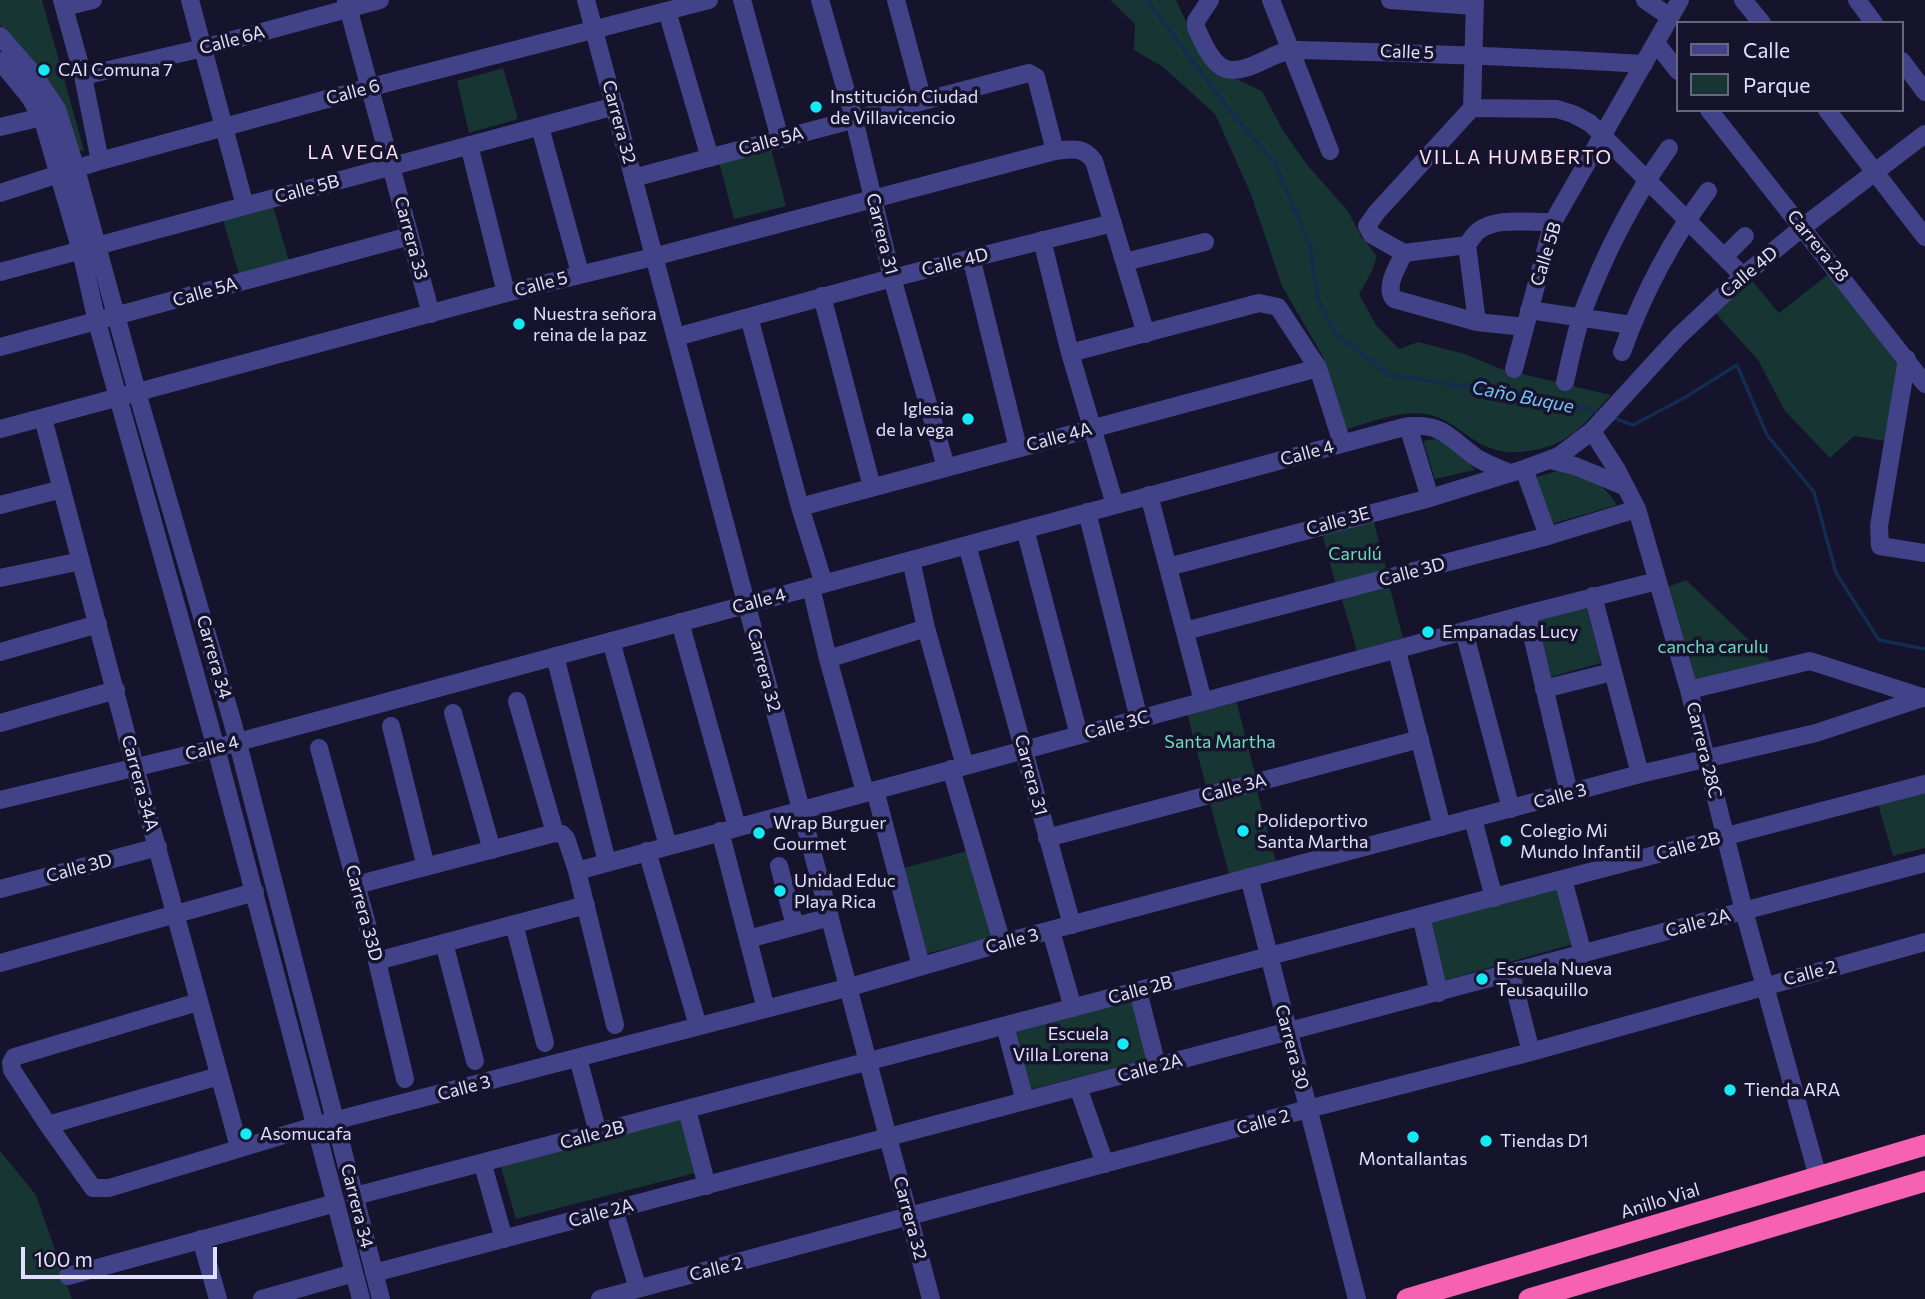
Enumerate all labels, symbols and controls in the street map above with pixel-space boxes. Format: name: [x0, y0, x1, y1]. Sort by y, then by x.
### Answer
street label: Calle 6A: [197, 21, 267, 59]
legend: [1676, 21, 1904, 112]
text: Calle: [1743, 37, 1790, 62]
street label: Calle 5: [1380, 40, 1434, 64]
place label: CAI Comuna 7: [58, 59, 173, 81]
marker: CAI Comuna 7: [36, 62, 52, 78]
text: Parque: [1743, 72, 1810, 97]
street label: Calle 6: [324, 74, 382, 110]
street label: Carrera 32: [598, 78, 640, 166]
place label: Institución Ciudad de Villavicencio: [830, 86, 978, 128]
marker: Institución Ciudad de Villavicencio: [808, 99, 824, 115]
street label: Calle 5A: [736, 122, 806, 160]
district label: LA VEGA: [308, 142, 400, 164]
district label: VILLA HUMBERTO: [1421, 147, 1611, 169]
street label: Calle 5B: [272, 170, 342, 208]
street label: Carrera 31: [861, 191, 903, 277]
street label: Carrera 33: [389, 194, 433, 282]
street label: Carrera 28: [1783, 206, 1853, 286]
street label: Calle 5B: [1526, 219, 1566, 289]
street label: Calle 4D: [1716, 242, 1782, 302]
street label: Calle 4D: [919, 243, 991, 281]
street label: Calle 5: [512, 267, 570, 301]
street label: Calle 5A: [170, 272, 240, 312]
place label: Nuestra señora reina de la paz: [533, 303, 657, 346]
marker: Nuestra señora reina de la paz: [511, 316, 527, 332]
water label: Caño Buque: [1470, 376, 1576, 418]
place label: Iglesia de la vega: [876, 398, 954, 440]
marker: Iglesia de la vega: [960, 411, 976, 427]
street label: Calle 4A: [1024, 418, 1094, 456]
street label: Calle 4: [1278, 435, 1336, 471]
street label: Calle 3E: [1304, 502, 1372, 540]
park label: Carulú: [1328, 543, 1382, 565]
street label: Calle 3D: [1377, 553, 1447, 591]
street label: Calle 4: [730, 583, 788, 619]
street label: Carrera 34: [192, 613, 236, 701]
place label: Empanadas Lucy: [1442, 621, 1578, 643]
marker: Empanadas Lucy: [1420, 624, 1436, 640]
street label: Carrera 32: [743, 626, 785, 714]
park label: cancha carulu: [1658, 636, 1768, 658]
street label: Carrera 28C: [1682, 700, 1726, 800]
street label: Calle 3C: [1082, 706, 1152, 744]
street label: Calle 4: [183, 731, 241, 765]
park label: Santa Martha: [1164, 731, 1276, 753]
street label: Carrera 31: [1010, 732, 1052, 818]
street label: Carrera 34A: [117, 733, 163, 833]
street label: Calle 3A: [1199, 769, 1269, 807]
street label: Calle 3: [1531, 779, 1589, 813]
place label: Polideportivo Santa Martha: [1257, 810, 1368, 852]
place label: Wrap Burguer Gourmet: [773, 812, 886, 854]
place label: Colegio Mi Mundo Infantil: [1520, 820, 1641, 862]
marker: Polideportivo Santa Martha: [1235, 823, 1251, 839]
marker: Wrap Burguer Gourmet: [751, 825, 767, 841]
street label: Calle 2B: [1654, 827, 1722, 865]
marker: Colegio Mi Mundo Infantil: [1498, 833, 1514, 849]
street label: Calle 3D: [44, 849, 114, 887]
street label: Carrera 33D: [341, 862, 387, 964]
place label: Unidad Educ Playa Rica: [794, 870, 896, 912]
marker: Unidad Educ Playa Rica: [772, 883, 788, 899]
street label: Calle 2A: [1663, 904, 1733, 942]
street label: Calle 3: [983, 924, 1041, 958]
street label: Calle 2: [1781, 956, 1839, 990]
place label: Escuela Nueva Teusaquillo: [1496, 958, 1612, 1000]
street label: Calle 2B: [1106, 971, 1174, 1009]
marker: Escuela Nueva Teusaquillo: [1474, 971, 1490, 987]
street label: Carrera 30: [1270, 1002, 1314, 1092]
place label: Escuela Villa Lorena: [1013, 1023, 1109, 1066]
marker: Escuela Villa Lorena: [1115, 1036, 1131, 1052]
street label: Calle 2A: [1115, 1049, 1185, 1087]
street label: Calle 3: [435, 1071, 493, 1105]
place label: Tienda ARA: [1744, 1079, 1840, 1101]
marker: Tienda ARA: [1722, 1082, 1738, 1098]
street label: Calle 2: [1234, 1105, 1292, 1139]
street label: Calle 2B: [558, 1116, 626, 1154]
place label: Asomucafa: [260, 1123, 352, 1145]
marker: Asomucafa: [238, 1126, 254, 1142]
marker: Montallantas: [1405, 1129, 1421, 1145]
place label: Tiendas D1: [1500, 1130, 1588, 1152]
marker: Tiendas D1: [1478, 1133, 1494, 1149]
place label: Montallantas: [1359, 1148, 1467, 1170]
street label: Carrera 34: [336, 1162, 378, 1250]
street label: Carrera 32: [889, 1174, 931, 1262]
street label: Anillo Vial: [1618, 1179, 1702, 1223]
street label: Calle 2A: [566, 1194, 636, 1232]
scale bar: [24, 1232, 220, 1276]
text: 100 m: [34, 1246, 93, 1271]
street label: Calle 2: [687, 1252, 745, 1286]

